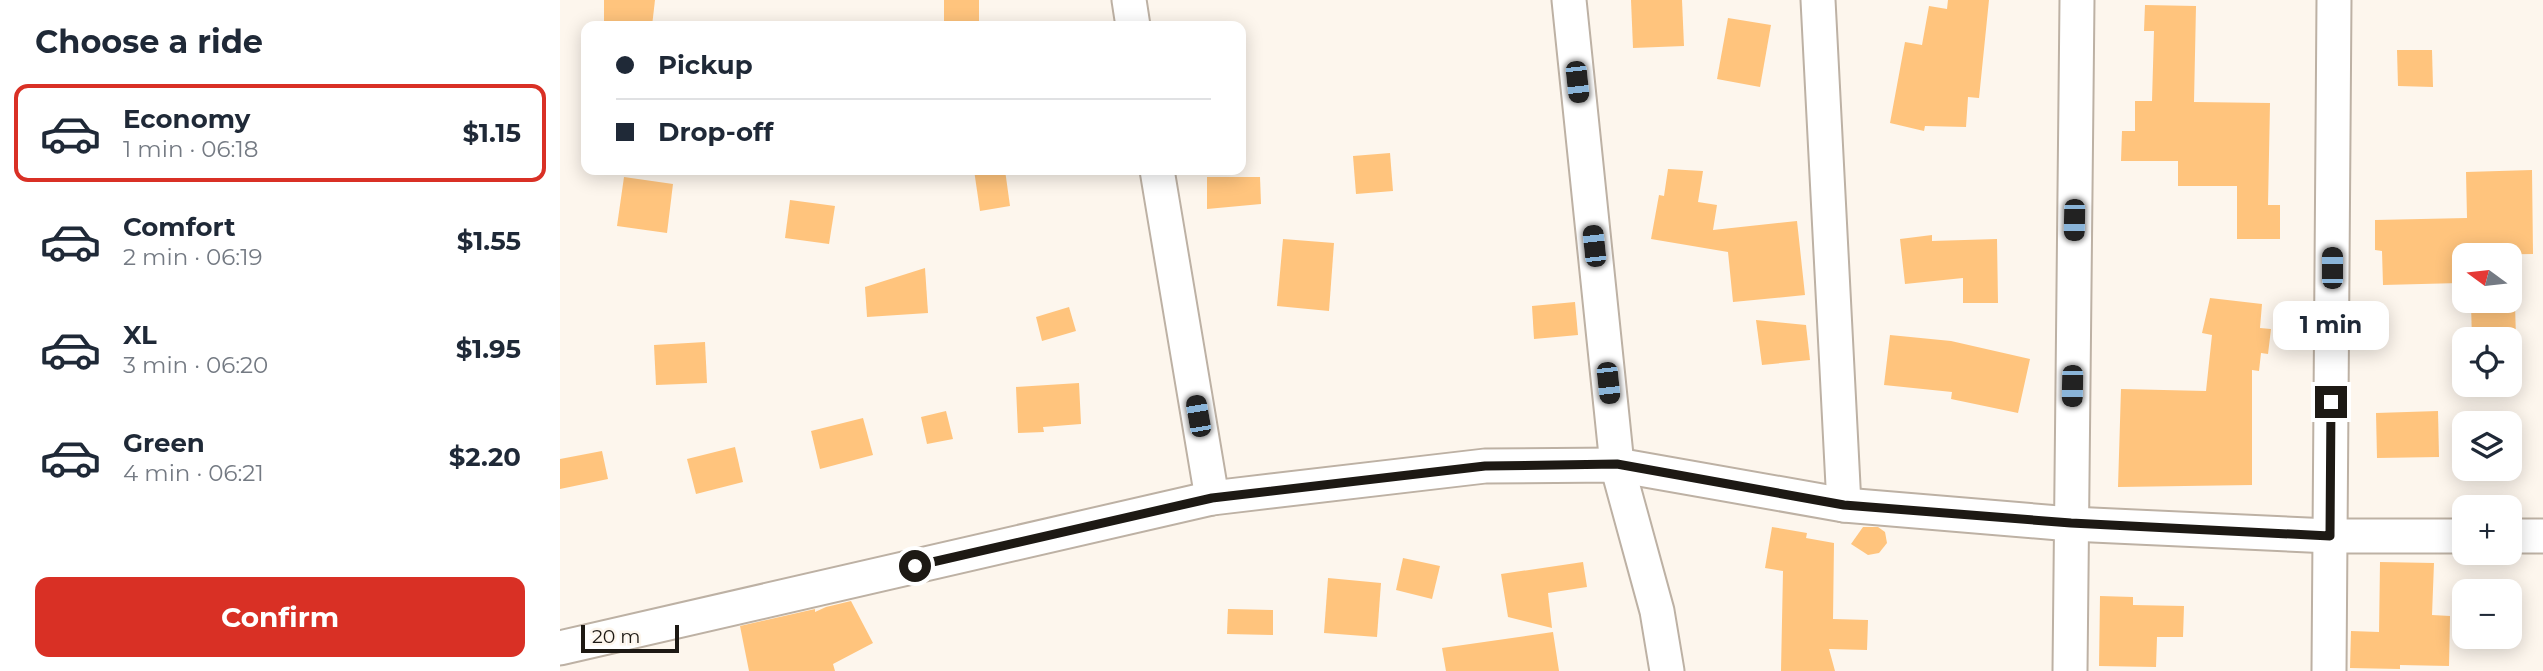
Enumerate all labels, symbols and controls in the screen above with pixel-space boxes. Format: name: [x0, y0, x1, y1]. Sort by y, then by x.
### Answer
text: Choose a ride: [35, 22, 263, 61]
text: Pickup: [658, 49, 753, 81]
car: [1565, 60, 1590, 104]
icon: car: [39, 102, 102, 165]
text: Economy: [123, 103, 250, 135]
text: Drop-off: [658, 116, 773, 148]
text: $1.15: [462, 117, 521, 149]
text: 1 min · 06:18: [123, 135, 258, 163]
car: [2064, 199, 2085, 241]
icon: car: [39, 210, 102, 273]
text: Comfort: [123, 211, 235, 243]
car: [1582, 224, 1607, 268]
text: $1.55: [457, 225, 521, 257]
text: 2 min · 06:19: [123, 243, 263, 271]
north arrow: [2452, 243, 2522, 313]
map controls: [2452, 243, 2522, 649]
car: [2322, 247, 2343, 289]
callout: 1 min: [2273, 300, 2389, 350]
text: 1 min: [2300, 311, 2362, 339]
icon: car: [39, 318, 102, 381]
text: XL: [123, 319, 157, 351]
button: locate: [2452, 327, 2522, 397]
text: $1.95: [456, 333, 521, 365]
text: 3 min · 06:20: [123, 351, 268, 379]
car: [1596, 361, 1621, 405]
car: [2062, 365, 2083, 407]
route end: [2315, 386, 2347, 418]
car: [1185, 393, 1212, 439]
button: layers: [2452, 411, 2522, 481]
icon: car: [39, 426, 102, 489]
text: Green: [123, 427, 205, 459]
text: $2.20: [449, 441, 521, 473]
text: 4 min · 06:21: [123, 459, 264, 487]
button: +: [2452, 495, 2522, 565]
route start: [899, 550, 931, 582]
button: Confirm: [35, 577, 525, 657]
button: −: [2452, 579, 2522, 649]
scale bar: [581, 622, 679, 654]
text: 20 m: [592, 625, 640, 648]

